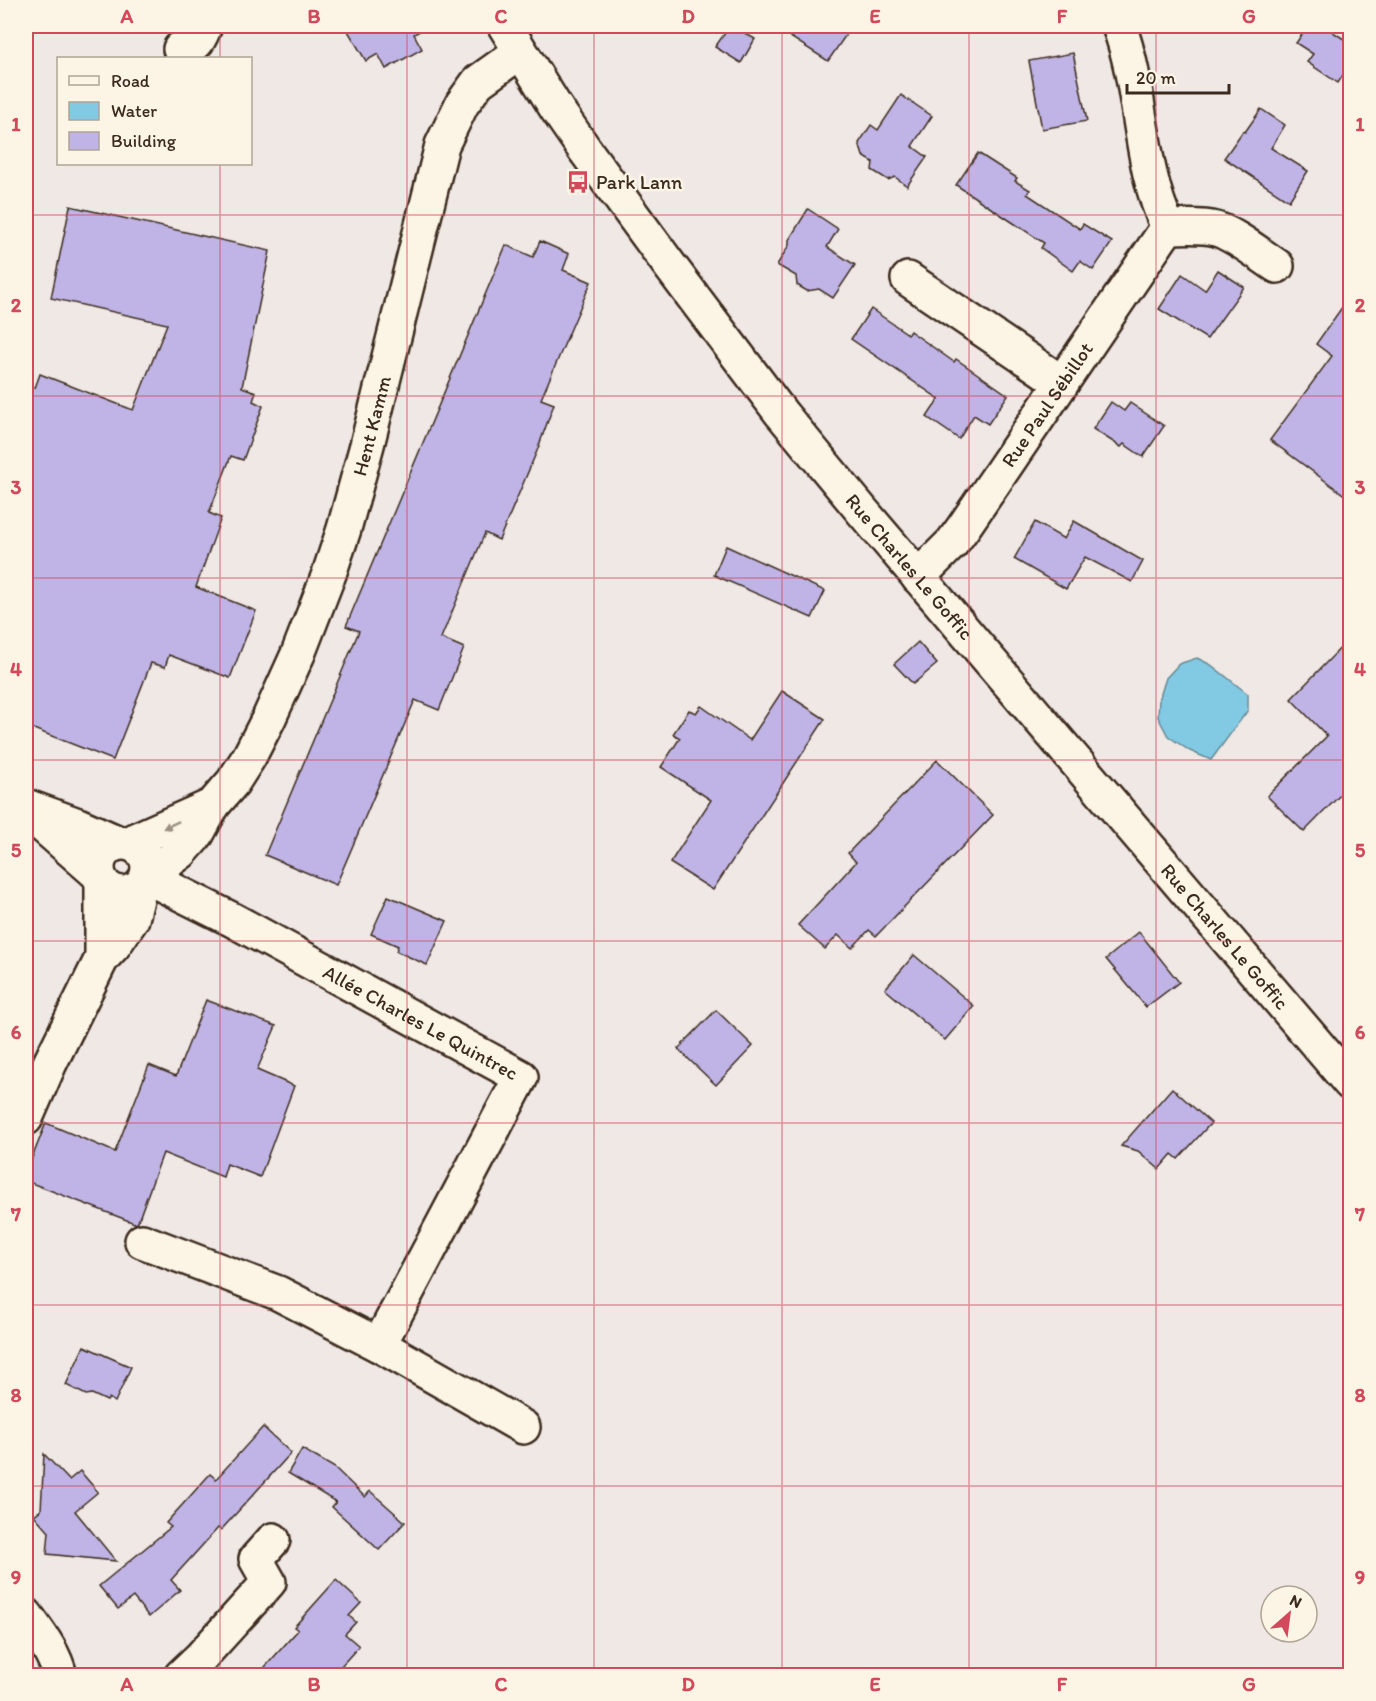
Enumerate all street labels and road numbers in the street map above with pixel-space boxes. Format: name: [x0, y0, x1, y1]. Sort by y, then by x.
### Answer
street label: Rue Paul Sébillot: [996, 337, 1098, 471]
street label: Hent Kamm: [347, 373, 396, 479]
street label: Rue Charles Le Goffic: [841, 489, 979, 645]
street label: Rue Charles Le Goffic: [1156, 858, 1294, 1014]
street label: Allée Charles Le Quintrec: [319, 960, 522, 1085]

